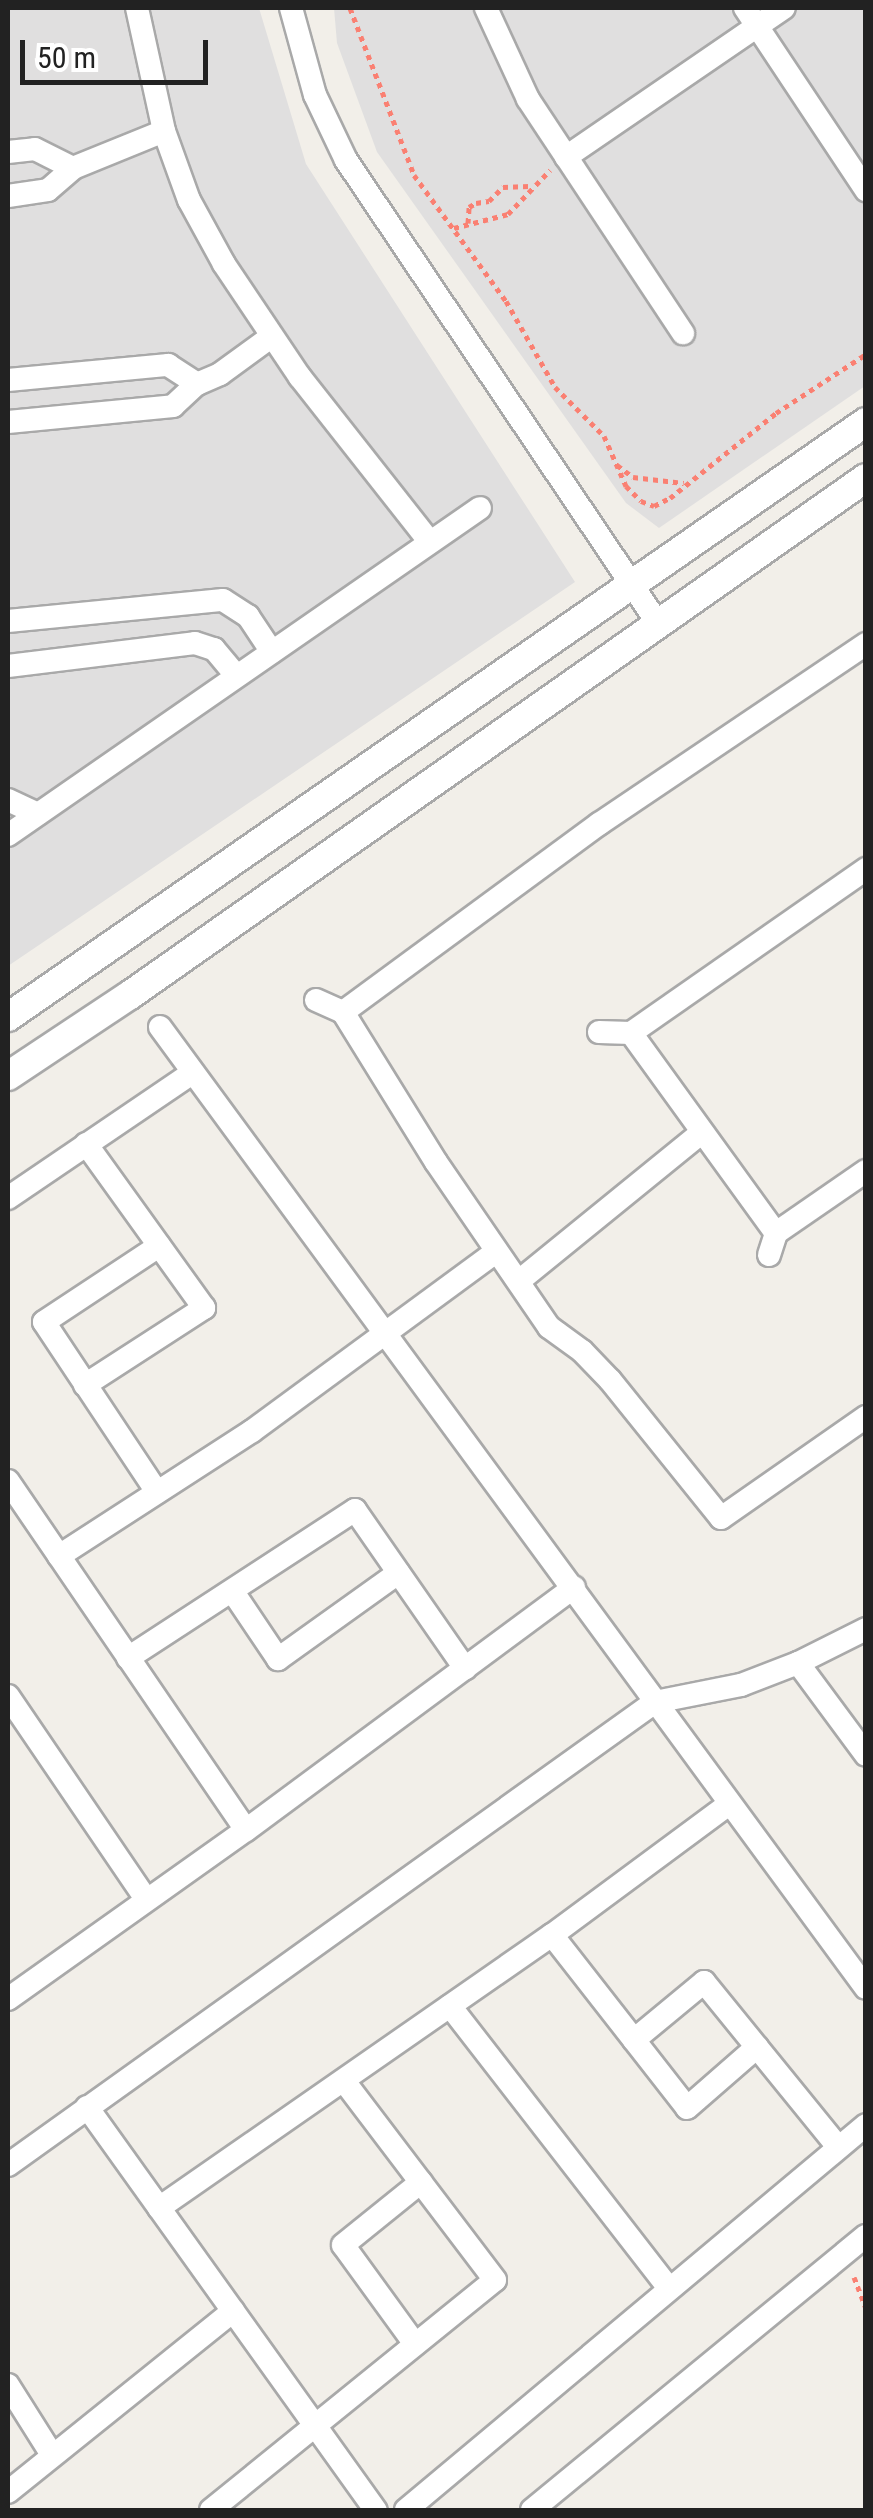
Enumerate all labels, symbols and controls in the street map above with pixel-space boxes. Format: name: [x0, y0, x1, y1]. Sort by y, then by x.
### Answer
scale bar: [25, 20, 212, 82]
text: 50 m: [37, 40, 96, 75]

